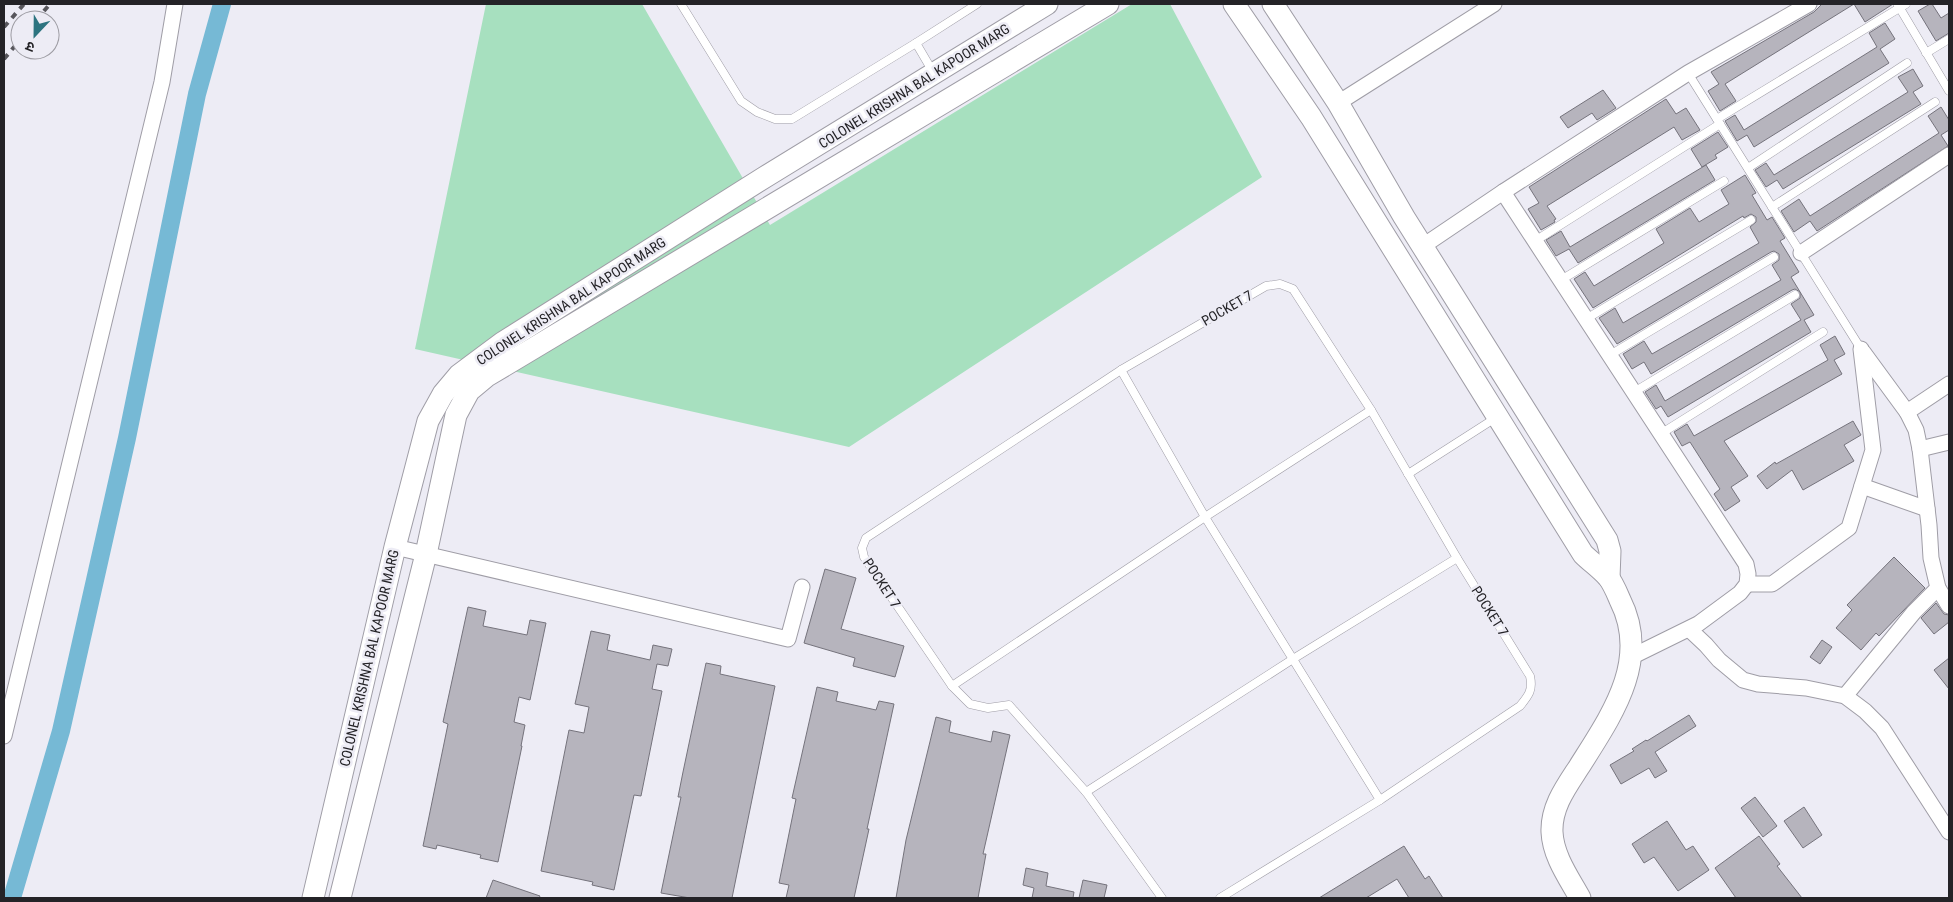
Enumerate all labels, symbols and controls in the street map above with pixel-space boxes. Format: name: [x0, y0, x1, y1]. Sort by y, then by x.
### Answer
north arrow: [10, 10, 60, 60]
street label: COLONEL KRISHNA BAL KAPOOR MARG: [816, 20, 1012, 152]
text: उ: [23, 38, 37, 56]
street label: COLONEL KRISHNA BAL KAPOOR MARG: [474, 234, 668, 368]
street label: POCKET 7: [1199, 287, 1255, 329]
street label: COLONEL KRISHNA BAL KAPOOR MARG: [336, 548, 402, 768]
street label: POCKET 7: [860, 555, 904, 611]
street label: POCKET 7: [1468, 583, 1512, 639]

